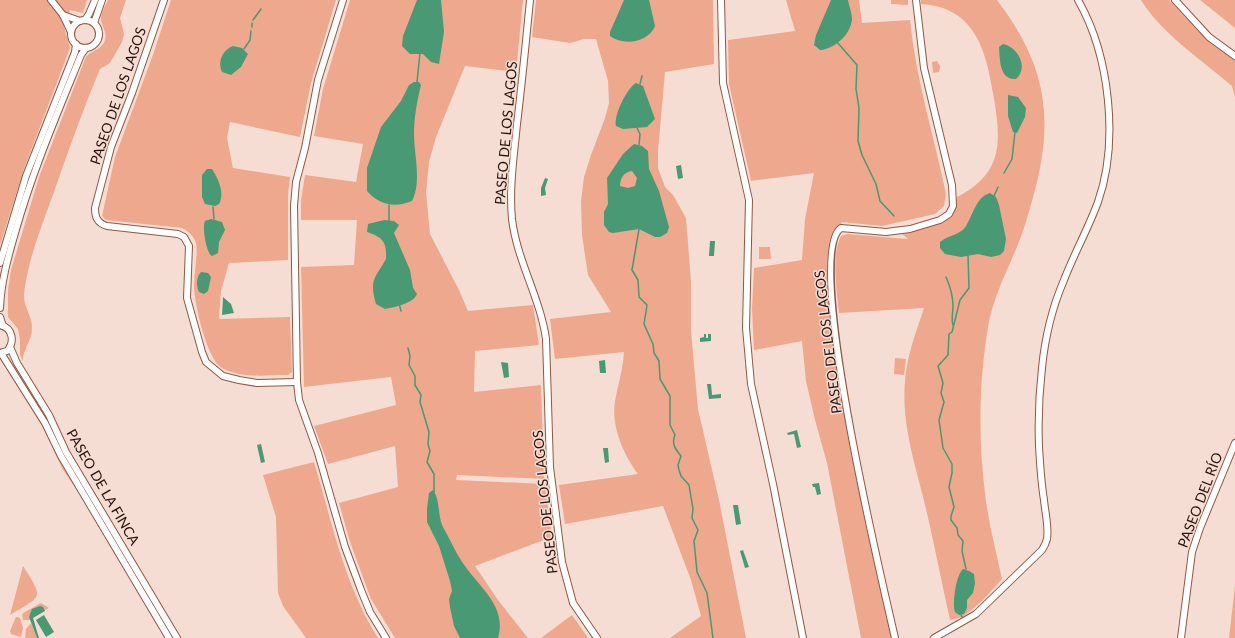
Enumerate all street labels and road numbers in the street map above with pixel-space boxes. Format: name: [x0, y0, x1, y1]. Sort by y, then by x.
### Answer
street label: PASEO DE LOS LAGOS: [86, 25, 149, 167]
street label: PASEO DE LOS LAGOS: [491, 60, 520, 206]
street label: PASEO DE LOS LAGOS: [810, 269, 845, 415]
street label: PASEO DE LA FINCA: [63, 426, 144, 548]
street label: PASEO DE LOS LAGOS: [529, 429, 560, 575]
street label: PASEO DEL RÍO: [1174, 450, 1225, 550]

